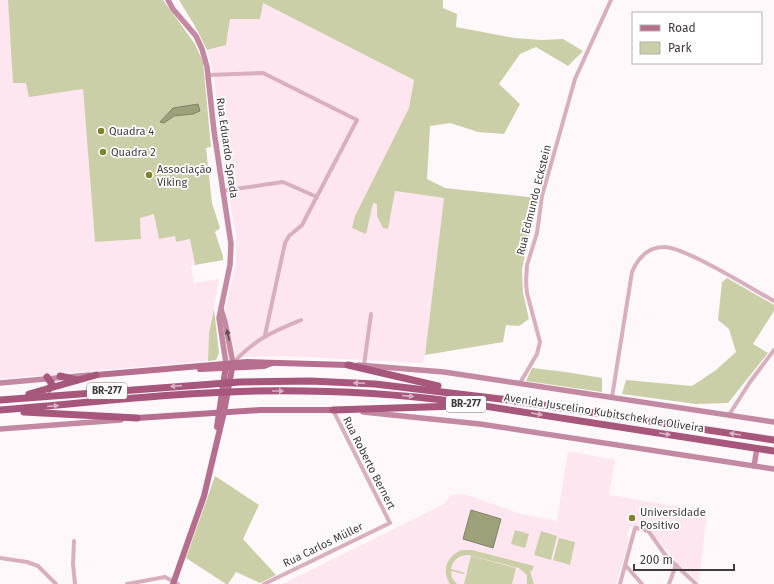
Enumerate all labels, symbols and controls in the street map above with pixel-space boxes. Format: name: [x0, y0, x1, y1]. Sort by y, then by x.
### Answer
legend: [632, 12, 762, 64]
text: Road: [668, 21, 696, 35]
text: Park: [668, 41, 692, 55]
street label: Rua Eduardo Sprada: [214, 97, 240, 199]
place label: Quadra 4: [109, 125, 154, 138]
marker: Quadra 4: [96, 126, 106, 136]
street label: Rua Edmundo Eckstein: [514, 143, 554, 257]
place label: Quadra 2: [111, 146, 156, 159]
marker: Quadra 2: [98, 147, 108, 157]
place label: Associação Viking: [157, 163, 212, 189]
marker: Associação Viking: [144, 170, 154, 180]
one-way arrow: [225, 329, 231, 342]
one-way arrow: [352, 380, 365, 386]
road number: BR-277: [87, 383, 127, 399]
one-way arrow: [170, 383, 182, 390]
one-way arrow: [272, 388, 285, 394]
street label: Avenida Juscelino Kubitschek de Oliveira: [503, 391, 705, 435]
one-way arrow: [402, 393, 414, 400]
road number: BR-277: [446, 396, 486, 412]
one-way arrow: [47, 402, 59, 409]
one-way arrow: [530, 411, 543, 417]
street label: Rua Roberto Bernert: [340, 414, 398, 512]
one-way arrow: [659, 431, 671, 437]
one-way arrow: [729, 431, 742, 437]
place label: Universidade Positivo: [640, 506, 706, 532]
marker: Universidade Positivo: [627, 513, 637, 523]
street label: Rua Carlos Müller: [281, 520, 366, 570]
scale bar: [634, 546, 734, 572]
text: 200 m: [640, 553, 673, 567]

